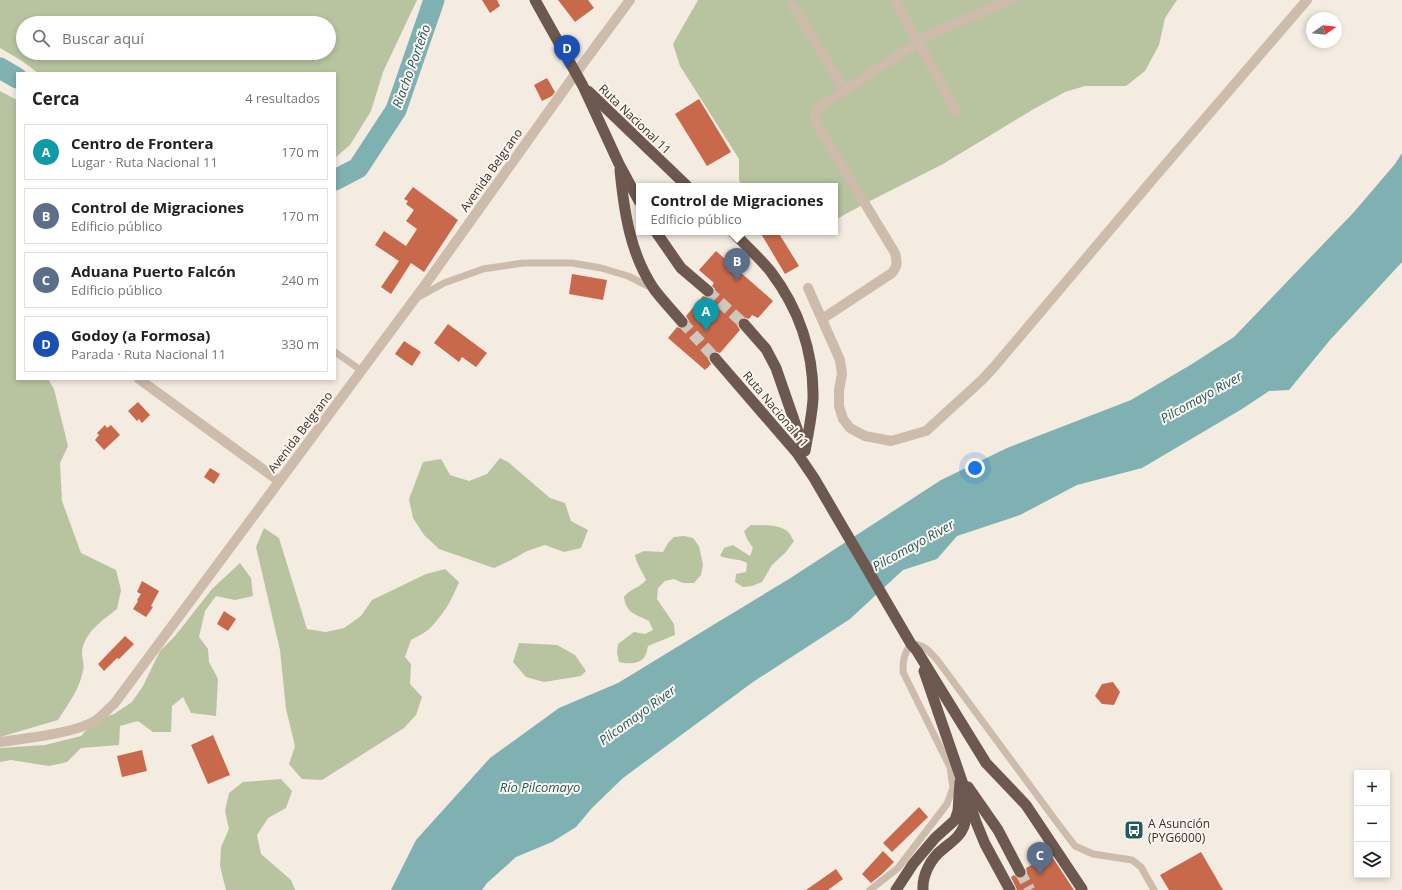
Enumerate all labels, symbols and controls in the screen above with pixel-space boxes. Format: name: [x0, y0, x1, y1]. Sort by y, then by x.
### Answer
north arrow: [1306, 12, 1342, 48]
search box: [16, 16, 336, 60]
water label: Riacho Porteño: [388, 22, 434, 110]
icon: search: [30, 27, 52, 49]
text: Buscar aquí: [62, 28, 144, 48]
pin: D: [554, 35, 580, 68]
street label: Ruta Nacional 11: [595, 80, 675, 158]
text: Cerca: [32, 87, 80, 110]
text: 4 resultados: [245, 89, 320, 107]
street label: Avenida Belgrano: [456, 125, 526, 215]
text: Centro de Frontera: [71, 133, 213, 153]
text: A: [42, 143, 50, 161]
text: 170 m: [281, 143, 319, 161]
text: Lugar · Ruta Nacional 11: [71, 153, 218, 171]
popup: [636, 183, 838, 235]
text: Control de Migraciones: [651, 190, 823, 210]
text: Control de Migraciones: [71, 197, 244, 217]
text: B: [42, 207, 50, 225]
text: 170 m: [281, 207, 319, 225]
text: Edificio público: [651, 210, 742, 228]
text: Edificio público: [71, 217, 162, 235]
pin: B: [724, 248, 750, 281]
text: Aduana Puerto Falcón: [71, 261, 236, 281]
text: C: [42, 271, 50, 289]
text: 240 m: [281, 271, 319, 289]
text: Edificio público: [71, 281, 162, 299]
pin: A: [693, 298, 719, 331]
text: Godoy (a Formosa): [71, 325, 210, 345]
text: D: [41, 335, 51, 353]
text: 330 m: [281, 335, 319, 353]
text: Parada · Ruta Nacional 11: [71, 345, 226, 363]
street label: Ruta Nacional 11: [739, 367, 813, 451]
water label: Pilcomayo River: [1157, 367, 1246, 427]
street label: Avenida Belgrano: [264, 388, 336, 476]
your location: [965, 458, 985, 478]
water label: Pilcomayo River: [869, 515, 958, 575]
water label: Pilcomayo River: [595, 681, 680, 749]
map controls: [1354, 770, 1390, 878]
button: +: [1354, 770, 1390, 806]
water label: Río Pilcomayo: [500, 778, 580, 796]
button: −: [1354, 806, 1390, 842]
place label: A Asunción (PYG6000): [1148, 815, 1210, 846]
bus stop icon: A Asunción (PYG6000): [1123, 819, 1145, 841]
pin: C: [1027, 842, 1053, 875]
button: layers: [1354, 842, 1390, 878]

